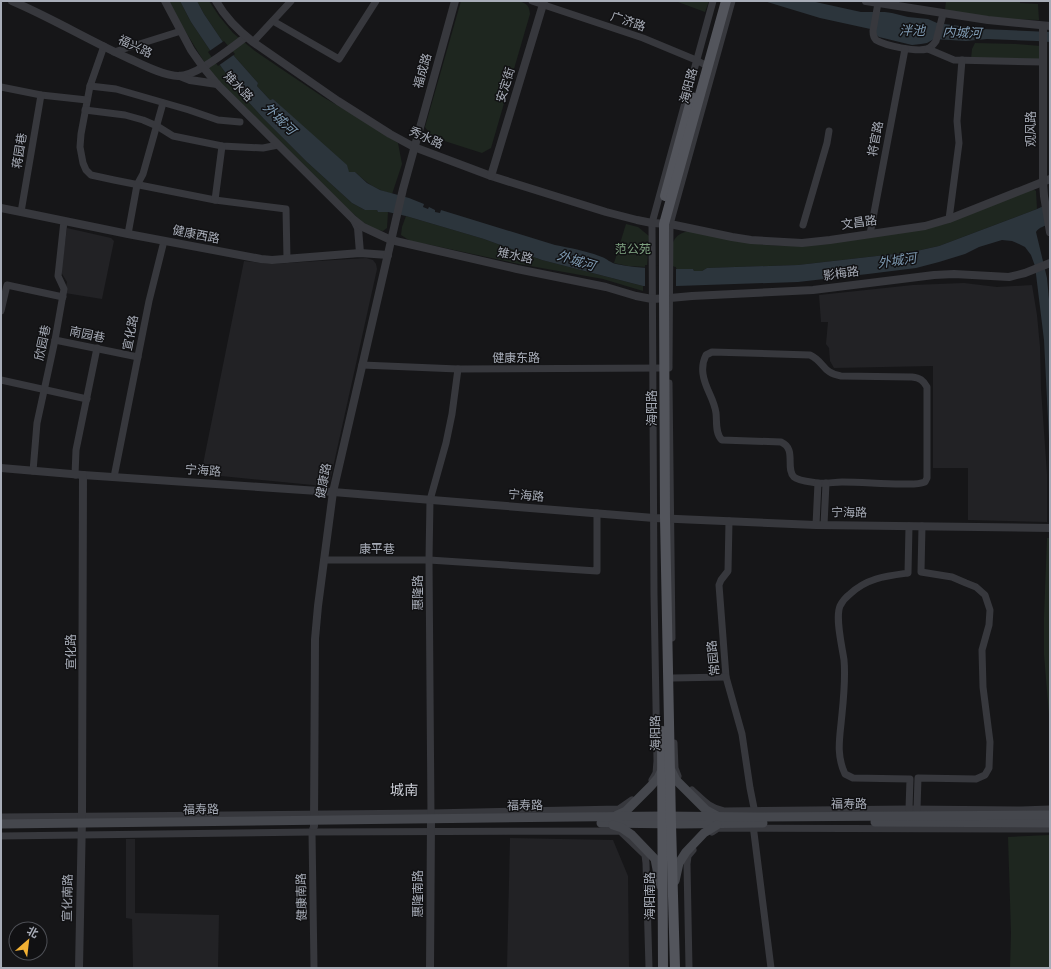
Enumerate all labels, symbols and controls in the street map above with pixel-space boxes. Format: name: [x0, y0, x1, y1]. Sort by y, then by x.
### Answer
street label: 广济路: [609, 9, 647, 35]
water label: 泮池: [899, 23, 927, 39]
water label: 内城河: [942, 24, 985, 42]
street label: 福兴路: [116, 33, 154, 61]
street label: 福成路: [411, 52, 435, 90]
street label: 安定街: [494, 66, 518, 104]
street label: 海阳路: [677, 67, 701, 105]
street label: 雉水路: [220, 69, 256, 105]
water label: 外城河: [259, 100, 301, 140]
street label: 观风路: [1024, 111, 1039, 147]
street label: 将官路: [865, 120, 887, 158]
street label: 秀水路: [406, 124, 446, 152]
street label: 蒋园巷: [10, 132, 30, 170]
street label: 文昌路: [840, 213, 878, 233]
street label: 健康西路: [171, 223, 221, 247]
park label: 范公苑: [615, 242, 651, 257]
street label: 雉水路: [496, 245, 534, 267]
water label: 外城河: [555, 248, 600, 275]
water label: 外城河: [877, 250, 920, 272]
street label: 影梅路: [822, 264, 860, 284]
street label: 宣化路: [120, 314, 142, 352]
street label: 欣园巷: [32, 324, 54, 362]
street label: 南园巷: [68, 324, 106, 346]
street label: 健康东路: [492, 351, 540, 366]
street label: 海阳路: [645, 390, 660, 426]
street label: 宁海路: [185, 462, 221, 480]
street label: 健康路: [313, 462, 335, 500]
street label: 宁海路: [507, 487, 545, 505]
street label: 宁海路: [831, 505, 867, 521]
street label: 康平巷: [359, 542, 395, 557]
street label: 惠隆路: [411, 575, 426, 611]
street label: 宣化路: [64, 634, 79, 670]
street label: 常园路: [705, 639, 723, 677]
street label: 海阳路: [648, 715, 664, 751]
district label: 城南: [390, 782, 418, 799]
street label: 福寿路: [831, 797, 867, 812]
street label: 福寿路: [507, 798, 543, 814]
street label: 福寿路: [183, 802, 219, 818]
street label: 惠隆南路: [411, 870, 426, 918]
street label: 海阳南路: [643, 872, 658, 920]
street label: 健康南路: [294, 873, 310, 921]
street label: 宣化南路: [60, 874, 76, 922]
north arrow: [8, 921, 48, 961]
text: 北: [25, 924, 40, 941]

